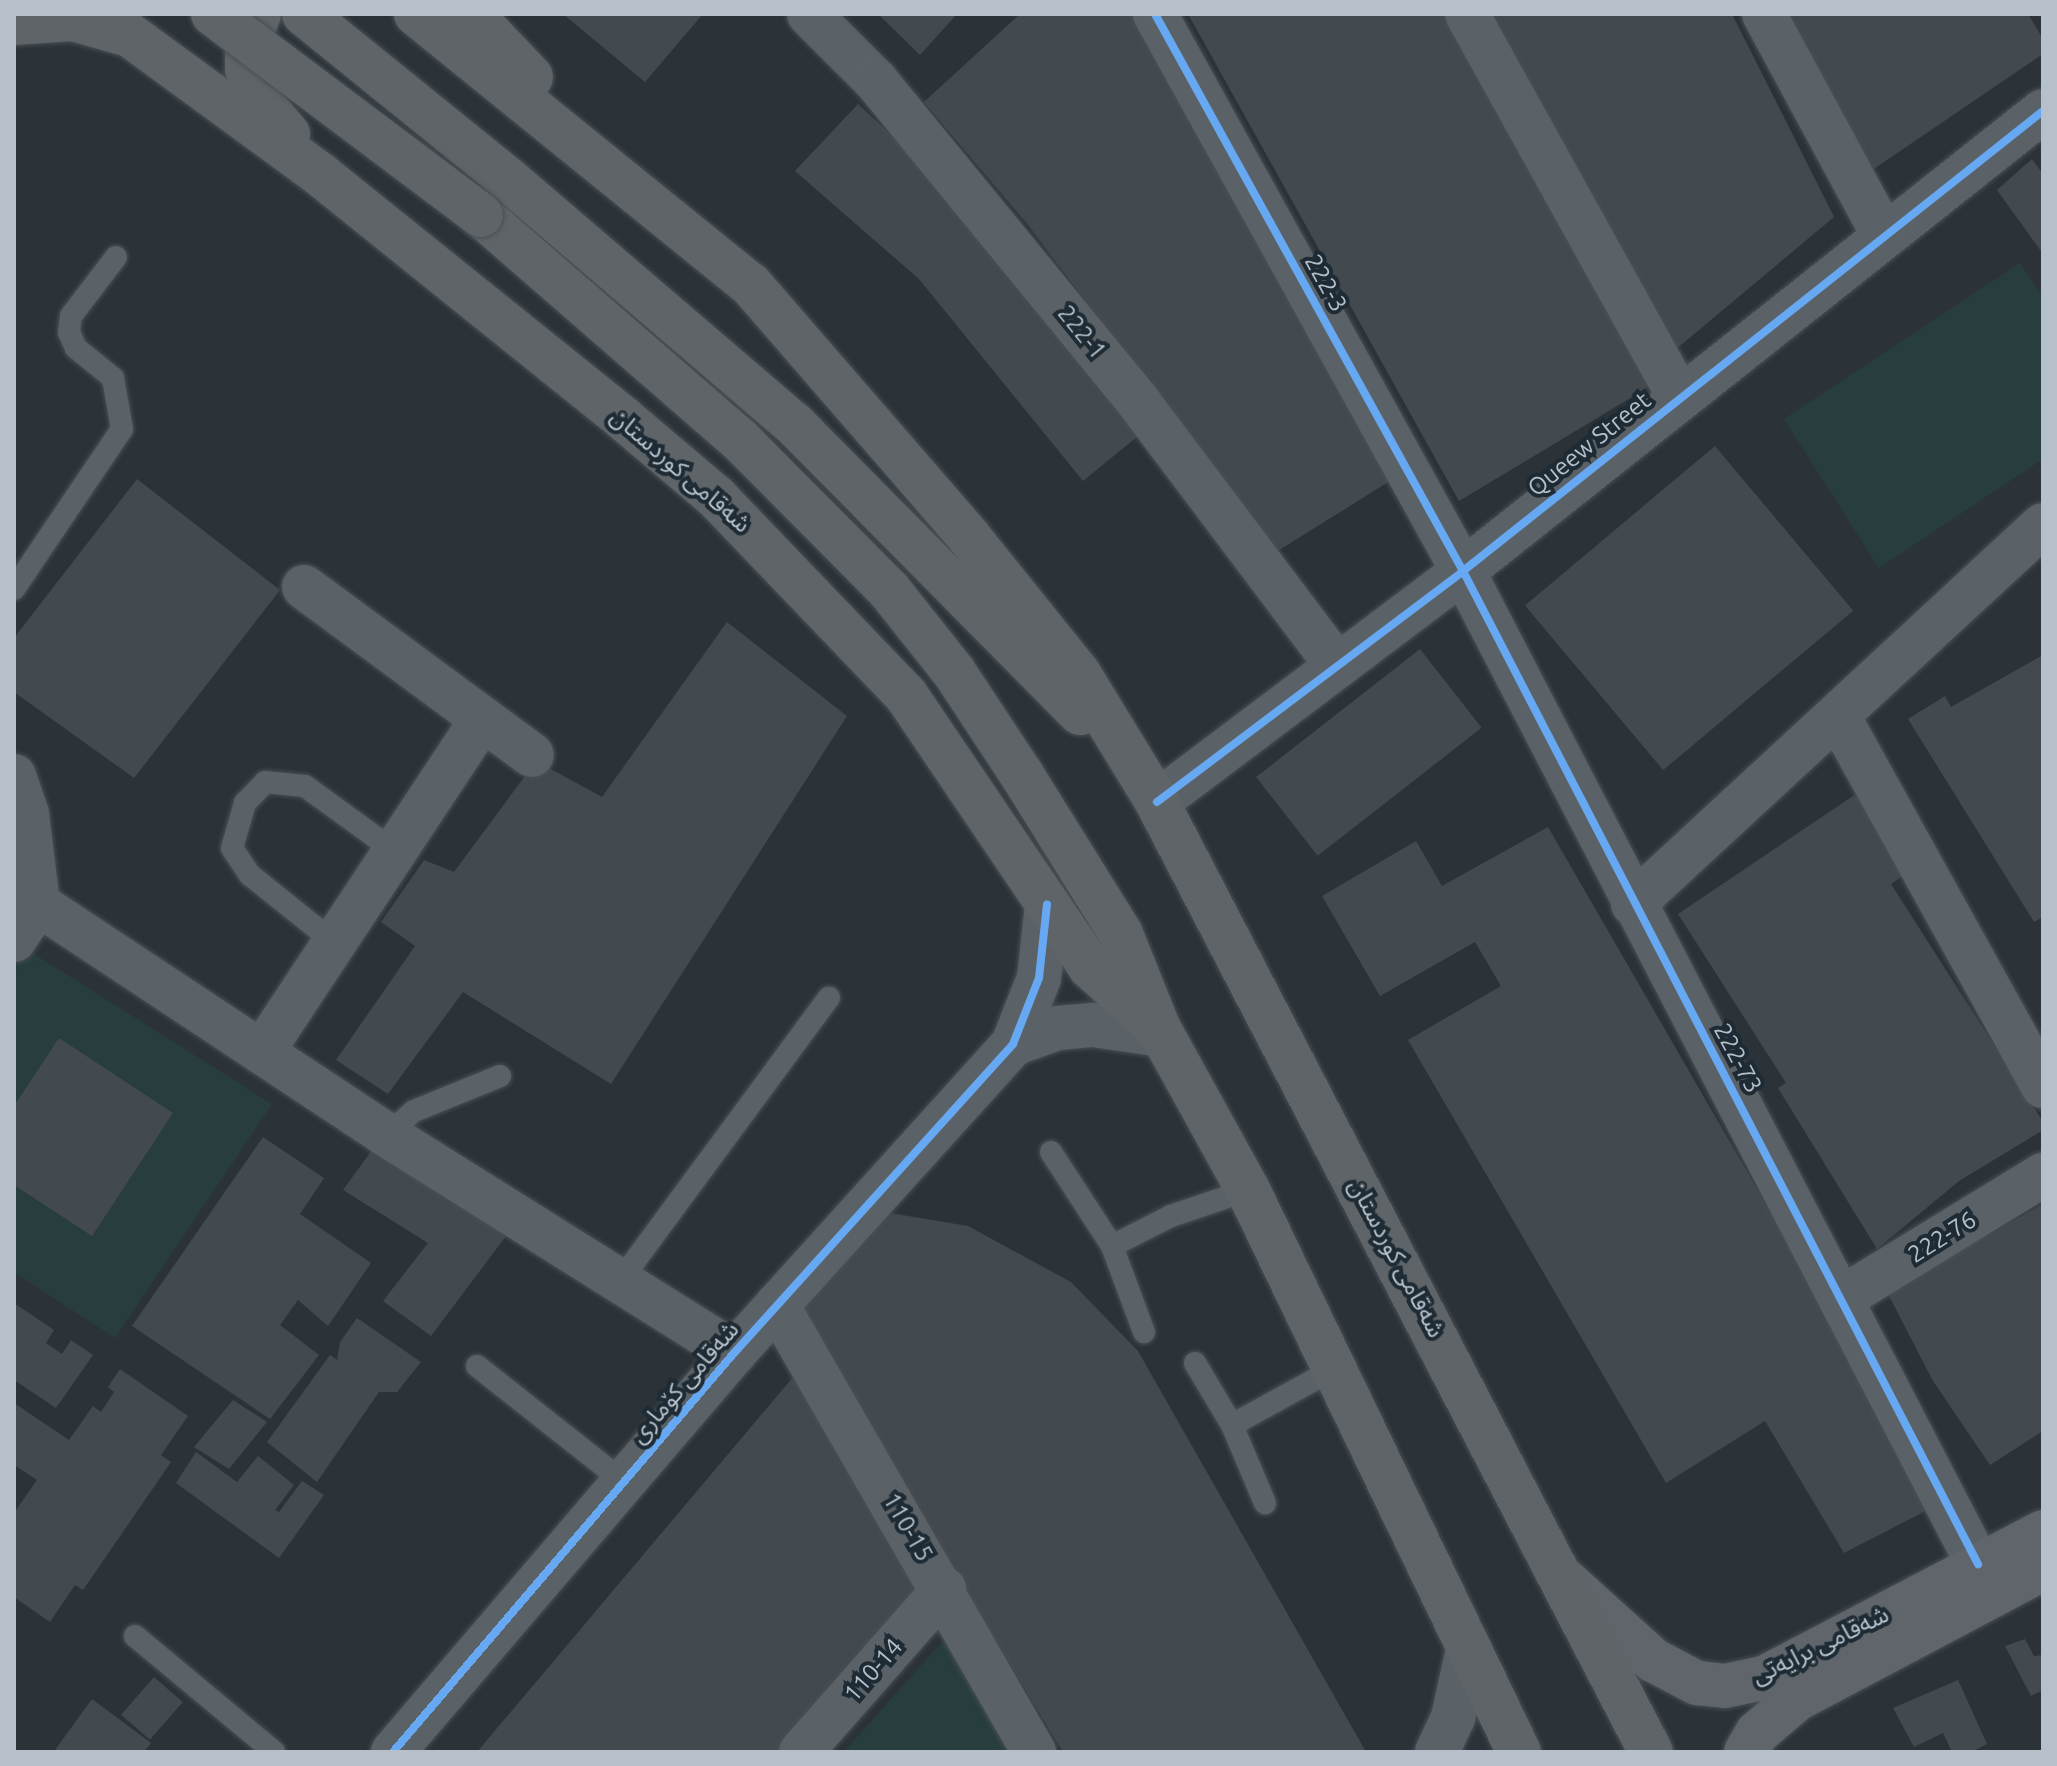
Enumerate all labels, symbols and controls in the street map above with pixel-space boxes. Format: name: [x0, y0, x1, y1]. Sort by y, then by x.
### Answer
street label: 222-3: [1299, 249, 1353, 317]
street label: 222-1: [1052, 299, 1112, 365]
street label: Queew Street: [1522, 386, 1656, 502]
street label: شەقامی کوردستان: [605, 401, 757, 539]
street label: 222-73: [1708, 1018, 1768, 1098]
street label: شەقامی کوردستان: [1343, 1174, 1451, 1342]
street label: 222-76: [1903, 1205, 1981, 1269]
street label: شەقامی کۆماری: [623, 1315, 745, 1449]
street label: 110-15: [877, 1487, 939, 1567]
street label: شەقامی برایەتی: [1747, 1599, 1893, 1691]
street label: 110-14: [838, 1632, 908, 1708]

